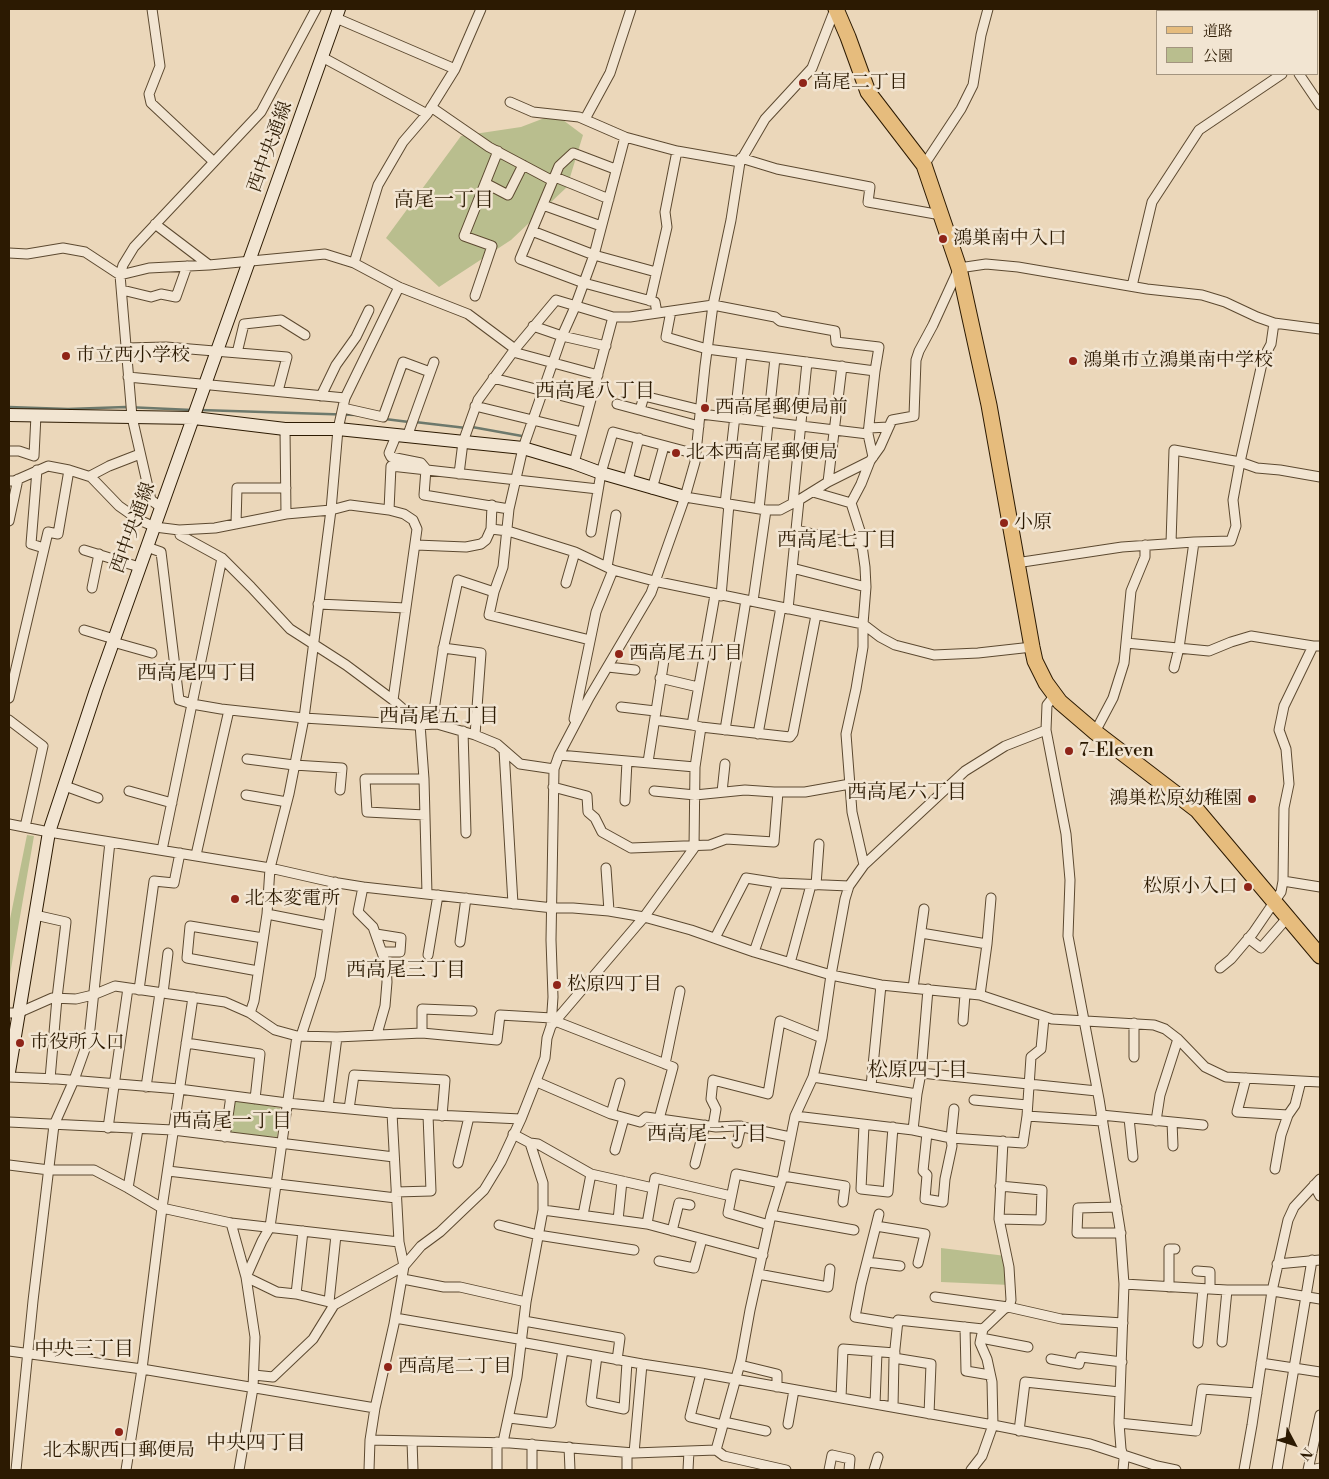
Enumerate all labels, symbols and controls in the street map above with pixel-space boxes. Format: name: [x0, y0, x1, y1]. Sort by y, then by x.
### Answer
legend: [1156, 10, 1319, 75]
text: 道路: [1203, 22, 1233, 41]
text: 公園: [1203, 47, 1233, 66]
place label: 高尾二丁目: [813, 72, 908, 94]
marker: 高尾二丁目: [797, 77, 809, 89]
street label: 西中央通線: [244, 98, 298, 196]
district label: 高尾一丁目: [394, 189, 494, 213]
place label: 鴻巣南中入口: [953, 228, 1067, 250]
marker: 鴻巣南中入口: [937, 233, 949, 245]
place label: 市立西小学校: [76, 345, 190, 367]
marker: 市立西小学校: [60, 350, 72, 362]
place label: 鴻巣市立鴻巣南中学校: [1083, 350, 1273, 372]
marker: 鴻巣市立鴻巣南中学校: [1067, 355, 1079, 367]
district label: 西高尾八丁目: [535, 380, 655, 404]
place label: 西高尾郵便局前: [715, 397, 848, 419]
marker: 西高尾郵便局前: [699, 402, 711, 414]
place label: 北本西高尾郵便局: [686, 442, 838, 464]
marker: 北本西高尾郵便局: [670, 447, 682, 459]
street label: 西中央通線: [107, 479, 161, 577]
place label: 小原: [1014, 512, 1052, 534]
marker: 小原: [998, 517, 1010, 529]
district label: 西高尾七丁目: [777, 529, 897, 553]
place label: 西高尾五丁目: [629, 643, 743, 665]
marker: 西高尾五丁目: [613, 648, 625, 660]
district label: 西高尾四丁目: [137, 662, 257, 686]
district label: 西高尾五丁目: [379, 705, 499, 729]
place label: 7-Eleven: [1079, 740, 1154, 762]
marker: 7-Eleven: [1063, 745, 1075, 757]
district label: 西高尾六丁目: [847, 781, 967, 805]
place label: 鴻巣松原幼稚園: [1109, 788, 1242, 810]
marker: 鴻巣松原幼稚園: [1246, 793, 1258, 805]
place label: 松原小入口: [1143, 876, 1238, 898]
marker: 松原小入口: [1242, 881, 1254, 893]
place label: 北本変電所: [245, 888, 340, 910]
marker: 北本変電所: [229, 893, 241, 905]
district label: 西高尾三丁目: [346, 959, 466, 983]
place label: 松原四丁目: [567, 974, 662, 996]
marker: 松原四丁目: [551, 979, 563, 991]
place label: 市役所入口: [30, 1032, 125, 1054]
marker: 市役所入口: [14, 1037, 26, 1049]
district label: 松原四丁目: [868, 1059, 968, 1083]
district label: 西高尾一丁目: [172, 1110, 292, 1134]
district label: 西高尾二丁目: [647, 1123, 767, 1147]
district label: 中央三丁目: [34, 1338, 134, 1362]
place label: 西高尾二丁目: [398, 1356, 512, 1378]
marker: 西高尾二丁目: [382, 1361, 394, 1373]
north arrow: [1269, 1419, 1319, 1469]
marker: 北本駅西口郵便局: [113, 1426, 125, 1438]
district label: 中央四丁目: [206, 1432, 306, 1456]
place label: 北本駅西口郵便局: [43, 1440, 195, 1462]
text: N: [1295, 1444, 1316, 1464]

